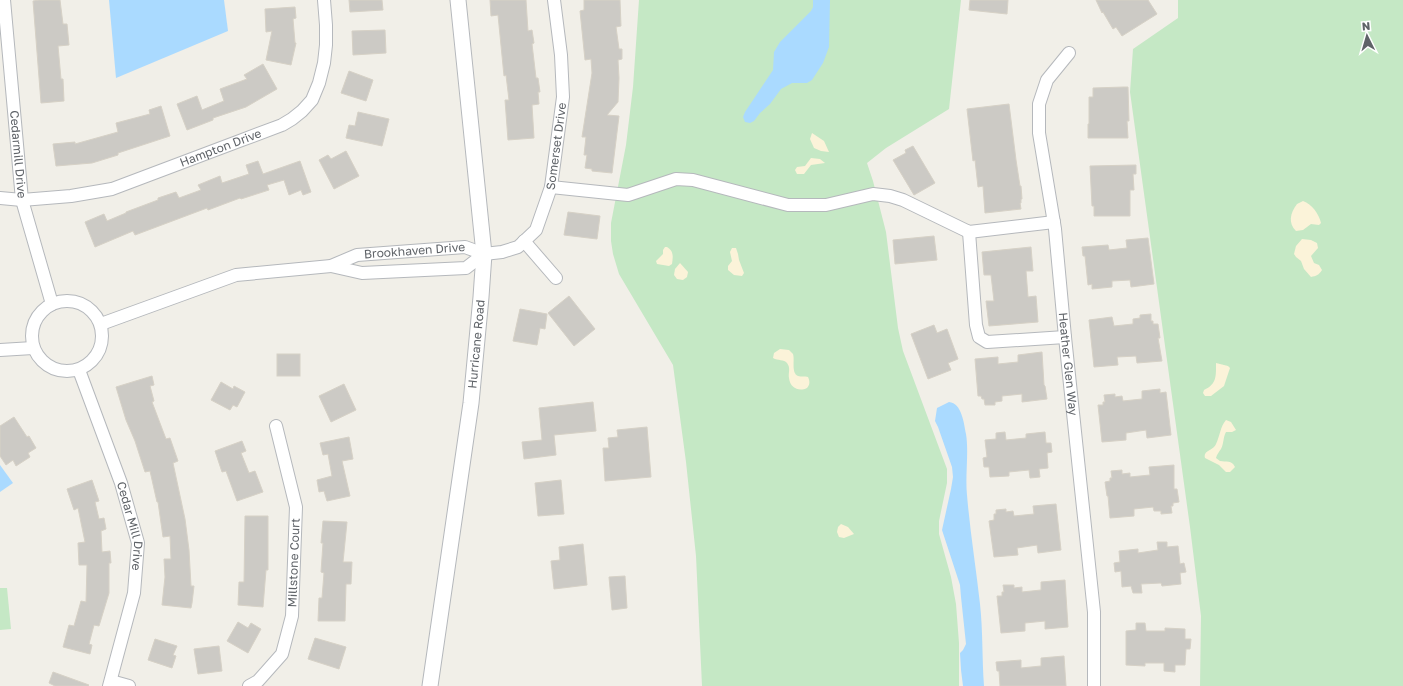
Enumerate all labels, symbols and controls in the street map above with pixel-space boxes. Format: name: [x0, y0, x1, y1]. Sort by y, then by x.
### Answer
north arrow: [1347, 16, 1387, 56]
text: N: [1361, 19, 1371, 32]
street label: Somerset Drive: [543, 102, 569, 191]
street label: Cedarmill Drive: [7, 110, 30, 199]
street label: Hampton Drive: [178, 125, 263, 170]
street label: Brookhaven Drive: [363, 239, 466, 261]
street label: Hurricane Road: [464, 299, 488, 389]
street label: Heather Glen Way: [1056, 312, 1081, 416]
street label: Cedar Mill Drive: [114, 480, 146, 571]
street label: Millstone Court: [284, 518, 303, 608]

